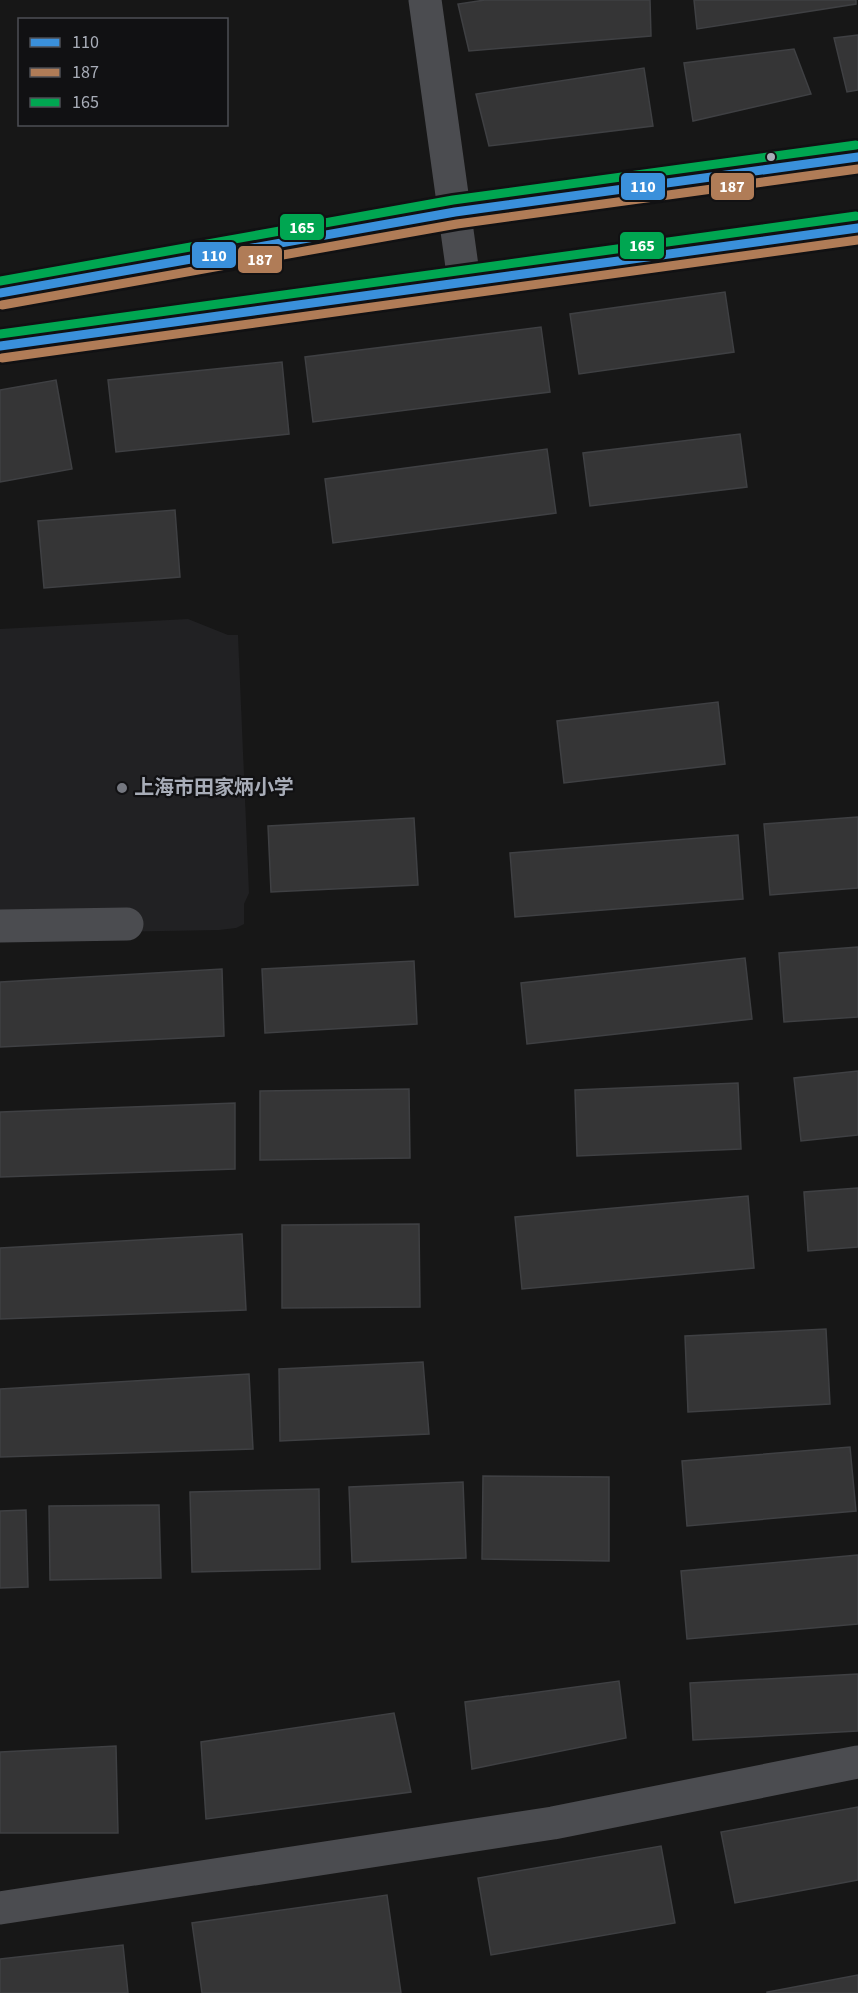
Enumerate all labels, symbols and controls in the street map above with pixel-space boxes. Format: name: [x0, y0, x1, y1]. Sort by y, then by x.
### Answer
legend: [18, 18, 228, 126]
text: 110: [72, 30, 99, 55]
text: 187: [72, 60, 99, 85]
text: 165: [72, 90, 99, 115]
unlabelled marker: [765, 151, 777, 163]
line badge: 110: [620, 172, 666, 201]
line badge: 187: [710, 172, 755, 201]
text: 110: [630, 176, 656, 198]
text: 187: [719, 176, 745, 198]
line badge: 165: [279, 213, 325, 241]
text: 165: [289, 217, 315, 239]
line badge: 165: [619, 231, 665, 260]
text: 165: [629, 235, 655, 257]
line badge: 110: [191, 241, 237, 269]
text: 110: [201, 245, 227, 267]
line badge: 187: [237, 245, 283, 274]
text: 187: [247, 249, 273, 271]
place label: 上海市田家炳小学: [134, 774, 294, 802]
marker: 上海市田家炳小学: [115, 781, 129, 795]

